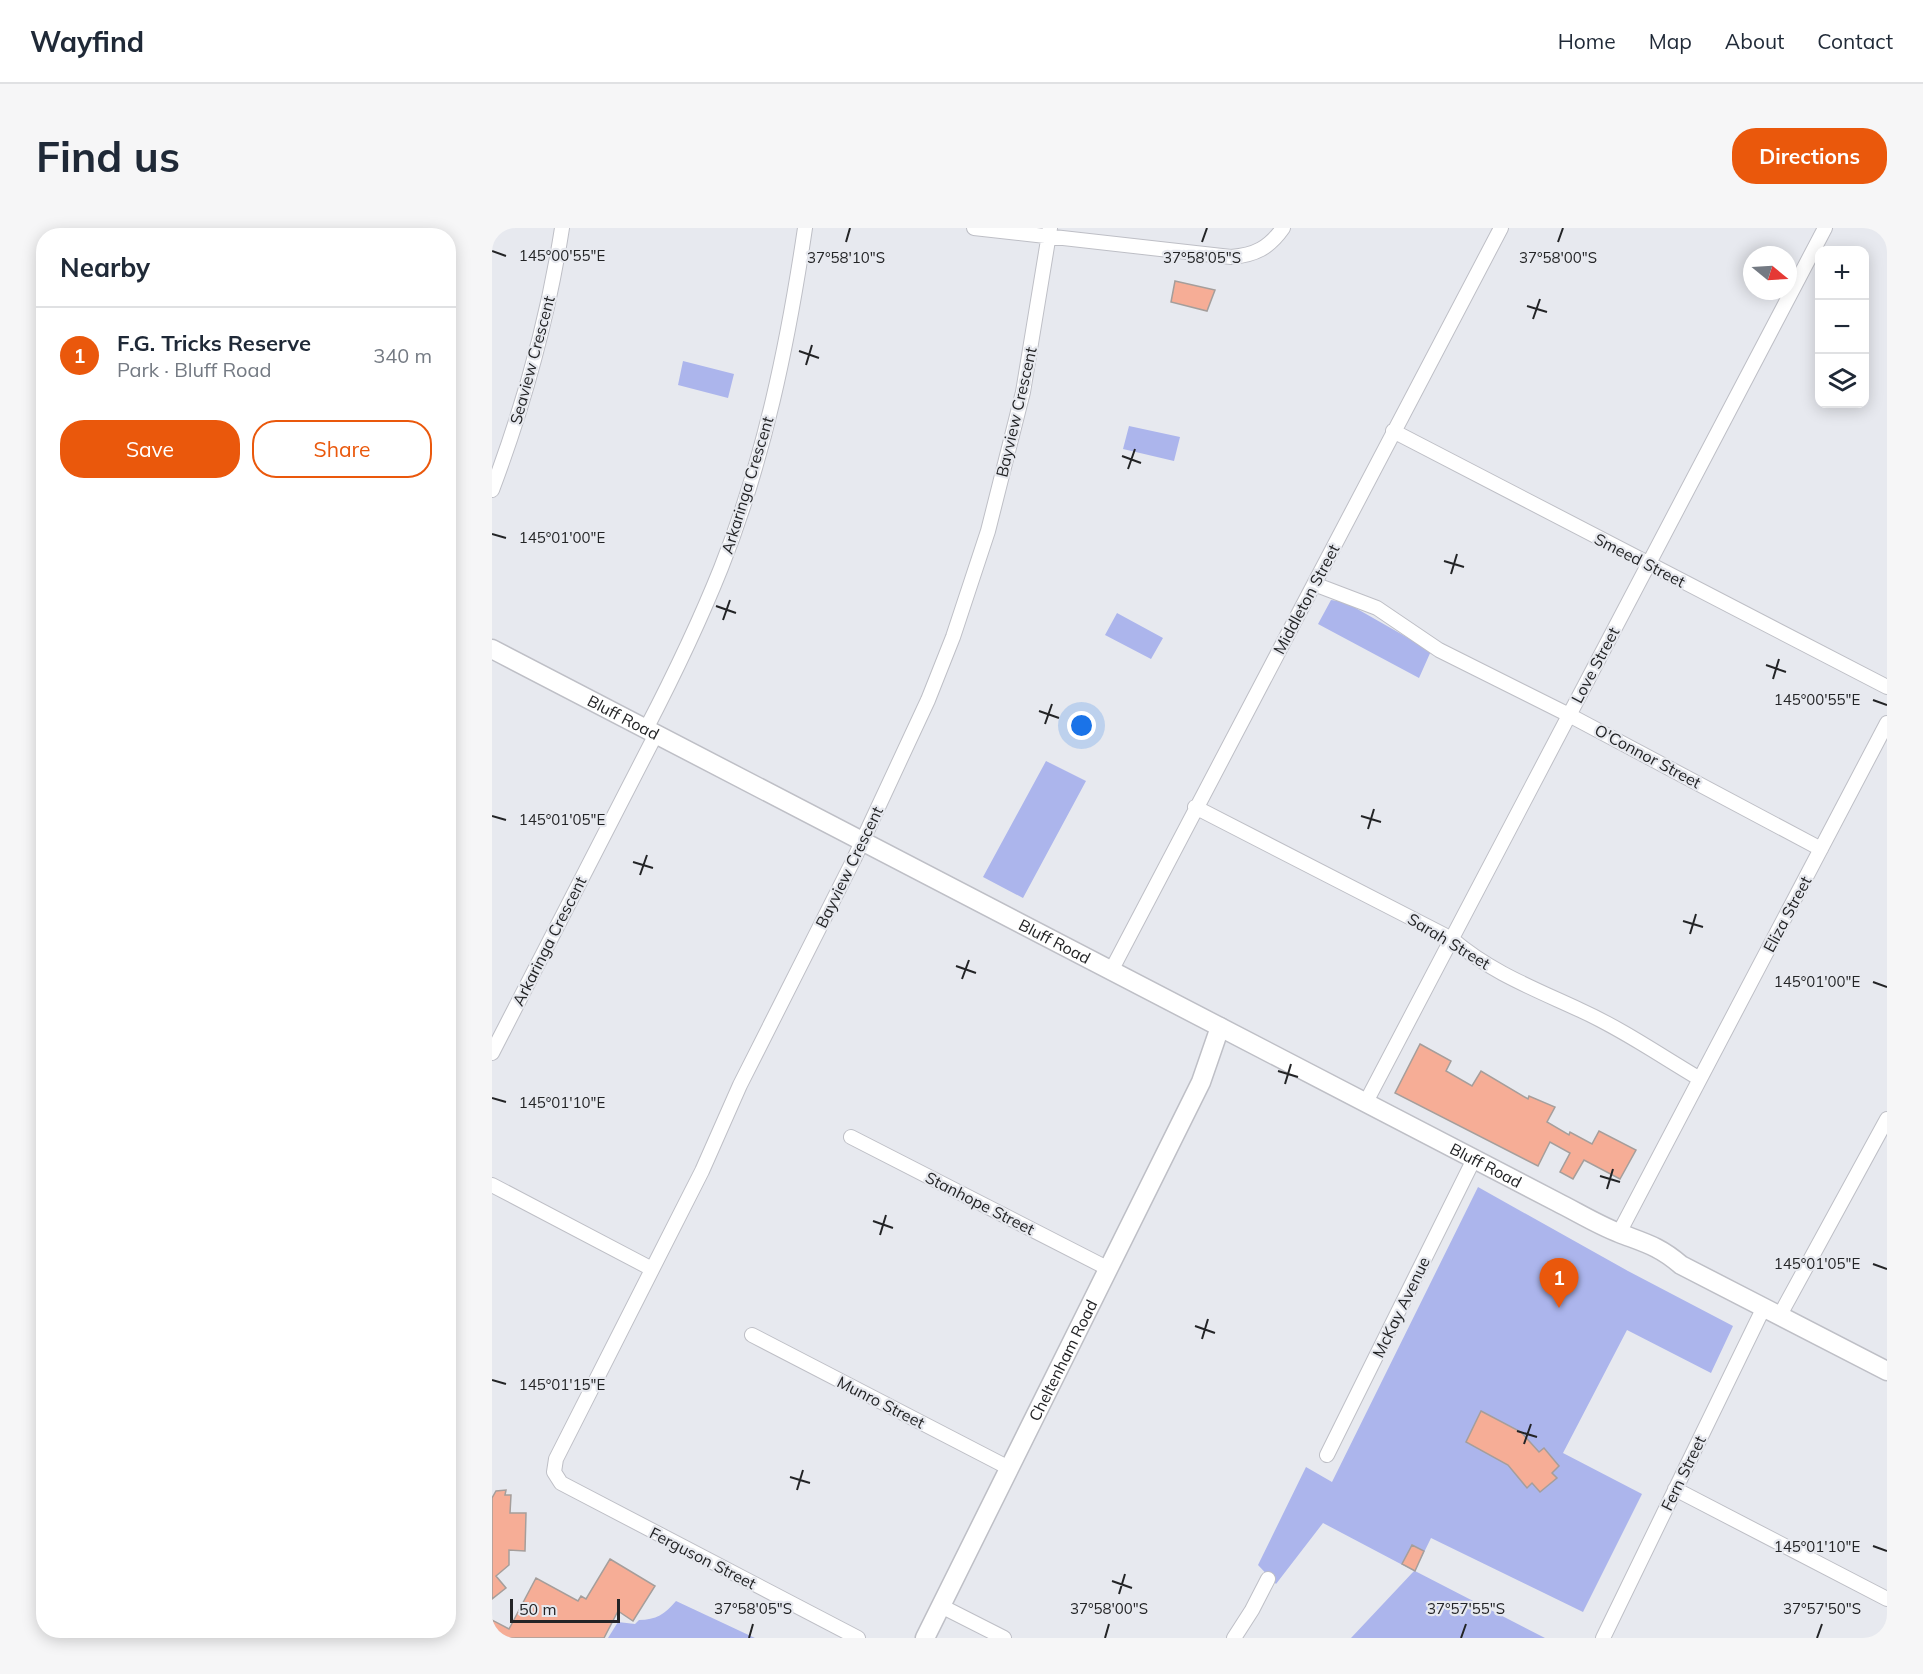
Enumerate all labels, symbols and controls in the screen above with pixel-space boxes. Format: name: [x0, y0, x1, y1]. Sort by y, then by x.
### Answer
text: Wayfind: [30, 24, 144, 59]
text: Home: [1558, 28, 1616, 54]
text: Map: [1649, 28, 1692, 54]
text: About: [1725, 28, 1784, 54]
text: Contact: [1817, 28, 1893, 54]
button: Directions: [1732, 128, 1887, 184]
text: Find us: [36, 130, 180, 183]
text: 145°00'55"E: [519, 246, 605, 265]
north arrow: [1743, 246, 1797, 300]
map controls: [1815, 246, 1869, 408]
button: +: [1815, 246, 1869, 300]
text: 37°58'10"S: [807, 248, 885, 267]
text: 37°58'05"S: [1163, 248, 1241, 267]
text: 37°58'00"S: [1519, 248, 1597, 267]
text: Nearby: [60, 251, 150, 284]
street label: Seaview Crescent: [505, 293, 559, 426]
button: −: [1815, 300, 1869, 354]
text: F.G. Tricks Reserve: [117, 329, 311, 357]
text: 1: [74, 343, 86, 368]
text: 340 m: [373, 343, 432, 368]
street label: Bayview Crescent: [991, 345, 1041, 479]
button: layers: [1815, 354, 1869, 408]
text: Park · Bluff Road: [117, 357, 272, 382]
street label: Arkaringa Crescent: [717, 414, 778, 556]
button: Save: [60, 420, 240, 478]
button: Share: [252, 420, 432, 478]
text: 145°01'00"E: [519, 528, 605, 547]
street label: Smeed Street: [1591, 529, 1689, 592]
street label: Middleton Street: [1269, 540, 1344, 657]
street label: Love Street: [1567, 623, 1624, 706]
street label: Bluff Road: [584, 690, 663, 744]
text: 145°00'55"E: [1774, 690, 1860, 709]
your location: [1067, 711, 1096, 740]
street label: O'Connor Street: [1591, 720, 1705, 793]
street label: Bayview Crescent: [811, 803, 887, 931]
text: 145°01'05"E: [519, 810, 605, 829]
street label: Eliza Street: [1759, 872, 1816, 955]
street label: Arkaringa Crescent: [508, 873, 590, 1009]
street label: Sarah Street: [1404, 909, 1494, 974]
street label: Bluff Road: [1015, 914, 1094, 968]
text: 145°01'00"E: [1774, 972, 1860, 991]
text: 145°01'10"E: [519, 1093, 605, 1112]
street label: Bluff Road: [1447, 1138, 1525, 1192]
street label: Stanhope Street: [922, 1167, 1038, 1239]
street label: McKay Avenue: [1368, 1253, 1434, 1361]
text: 145°01'05"E: [1774, 1254, 1860, 1273]
pin: 1: [1540, 1258, 1578, 1308]
street label: Cheltenham Road: [1024, 1296, 1101, 1424]
street label: Munro Street: [834, 1371, 928, 1433]
text: 145°01'15"E: [519, 1375, 605, 1394]
street label: Fern Street: [1656, 1432, 1710, 1514]
street label: Ferguson Street: [646, 1523, 760, 1594]
text: 145°01'10"E: [1774, 1537, 1860, 1556]
scale bar: [510, 1596, 620, 1624]
text: 50 m: [519, 1599, 556, 1619]
text: 37°58'05"S: [714, 1599, 792, 1618]
text: 37°58'00"S: [1070, 1599, 1148, 1618]
text: 37°57'55"S: [1427, 1599, 1505, 1618]
text: 37°57'50"S: [1783, 1599, 1861, 1618]

